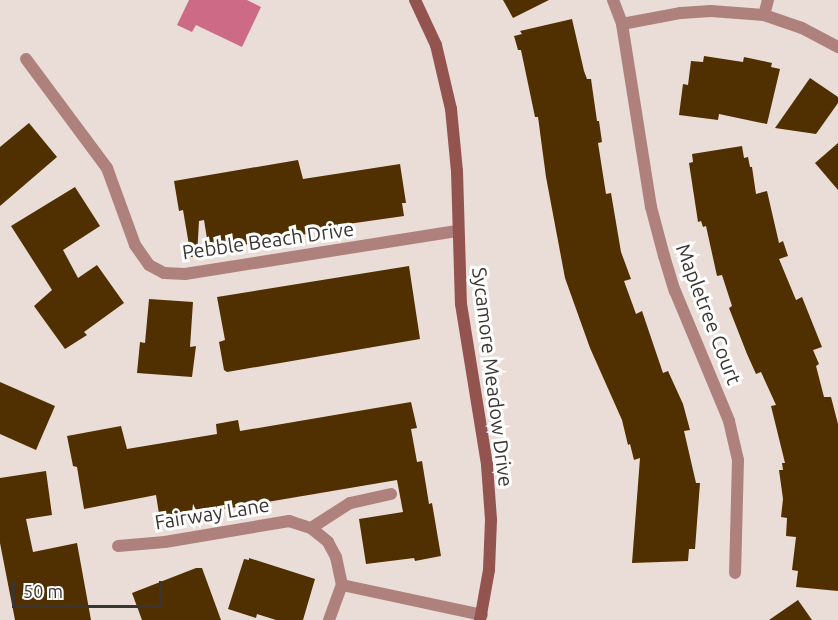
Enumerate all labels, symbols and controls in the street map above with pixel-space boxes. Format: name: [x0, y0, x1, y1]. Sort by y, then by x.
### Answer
street label: Pebble Beach Drive: [180, 216, 356, 264]
street label: Mapletree Court: [671, 240, 747, 388]
street label: Sycamore Meadow Drive: [468, 266, 518, 488]
street label: Fairway Lane: [153, 492, 271, 534]
scale bar: [15, 569, 165, 607]
text: 50 m: [23, 581, 63, 601]

